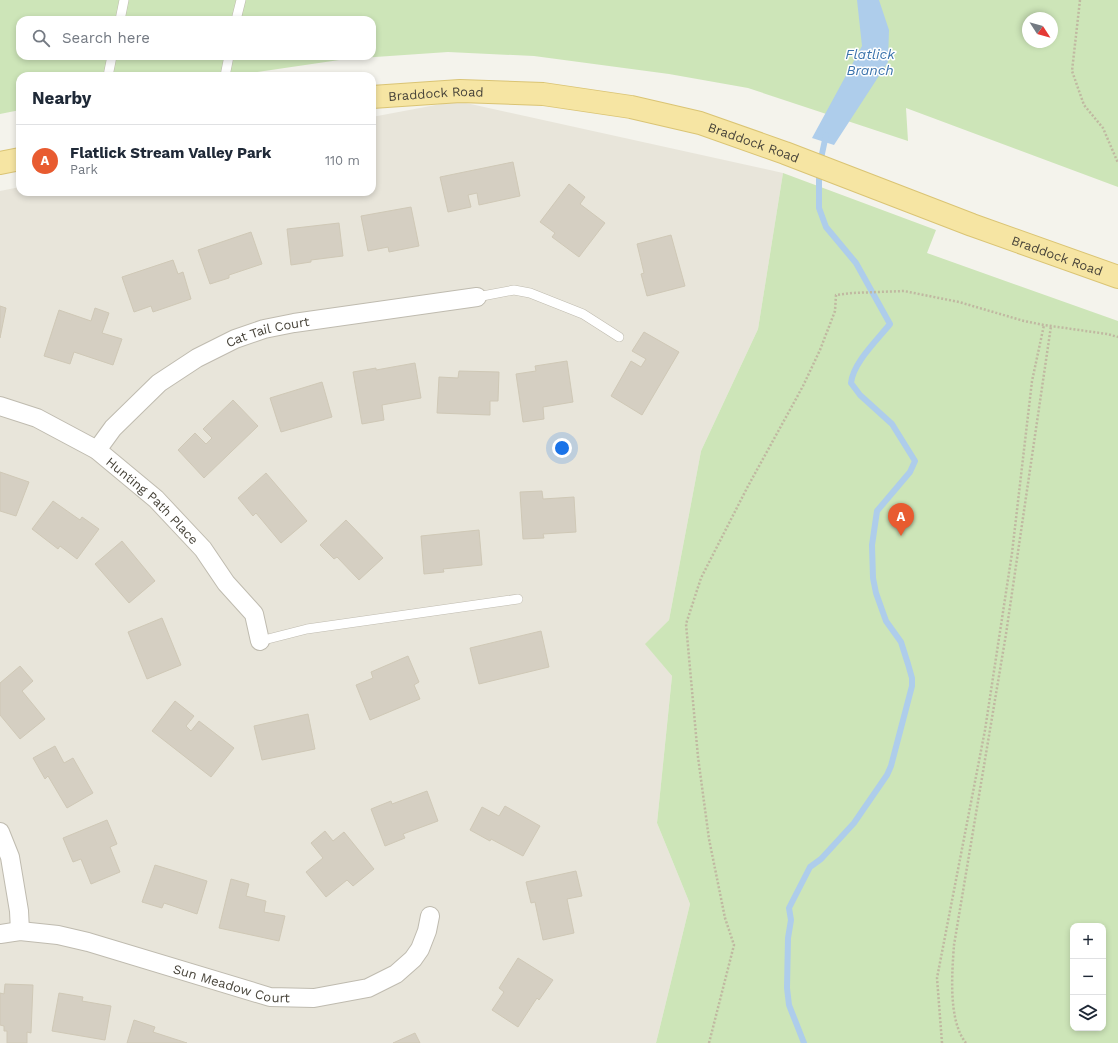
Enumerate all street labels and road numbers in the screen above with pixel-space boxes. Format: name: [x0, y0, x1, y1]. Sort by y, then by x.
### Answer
street label: Braddock Road: [388, 83, 484, 103]
street label: Braddock Road: [706, 119, 801, 165]
street label: Braddock Road: [1010, 232, 1105, 278]
street label: Cat Tail Court: [223, 313, 311, 350]
street label: Hunting Path Place: [103, 454, 202, 547]
street label: Sun Meadow Court: [171, 961, 291, 1005]

